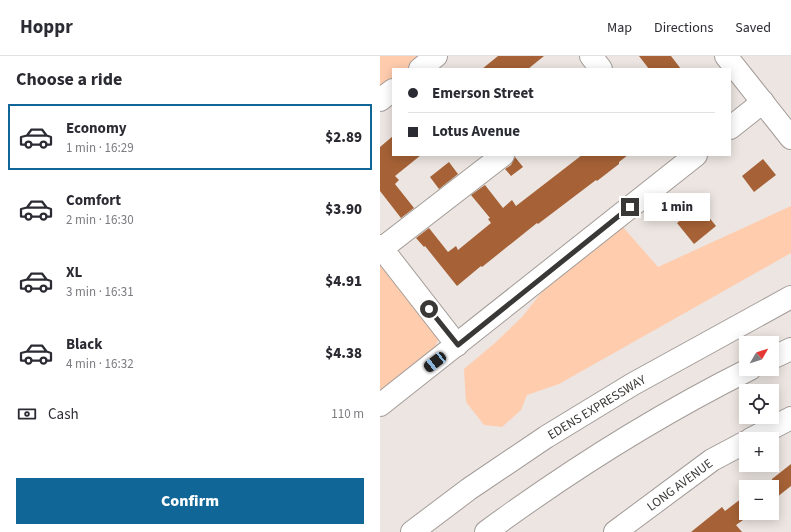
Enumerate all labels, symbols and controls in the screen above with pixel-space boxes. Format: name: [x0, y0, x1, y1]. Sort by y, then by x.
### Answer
text: Hoppr: [20, 14, 73, 41]
text: Map: [607, 18, 632, 38]
text: Directions: [654, 18, 713, 38]
text: Saved: [735, 18, 771, 38]
text: Choose a ride: [16, 67, 122, 92]
text: Emerson Street: [432, 83, 534, 104]
text: Economy: [66, 118, 127, 139]
icon: car: [18, 119, 54, 155]
text: Lotus Avenue: [432, 121, 520, 142]
text: $2.89: [325, 127, 362, 148]
text: 1 min · 16:29: [66, 139, 134, 157]
text: Comfort: [66, 190, 121, 211]
icon: car: [18, 191, 54, 227]
callout: 1 min: [644, 193, 710, 221]
route end: [621, 198, 639, 216]
text: 1 min: [661, 198, 693, 216]
text: $3.90: [325, 199, 362, 220]
text: 2 min · 16:30: [66, 211, 134, 229]
text: XL: [66, 262, 82, 283]
icon: car: [18, 263, 54, 299]
text: $4.91: [325, 271, 362, 292]
text: 3 min · 16:31: [66, 283, 134, 301]
route start: [420, 300, 438, 318]
text: Black: [66, 334, 103, 355]
icon: car: [18, 335, 54, 371]
north arrow: [739, 336, 779, 376]
map controls: [739, 336, 779, 520]
text: $4.38: [325, 343, 362, 364]
car: [422, 350, 448, 374]
text: 4 min · 16:32: [66, 355, 134, 373]
street label: EDENS EXPRESSWAY: [544, 370, 650, 444]
button: locate: [739, 384, 779, 424]
icon: cash: [16, 403, 38, 425]
text: Cash: [48, 404, 79, 425]
text: 110 m: [331, 405, 364, 423]
button: +: [739, 432, 779, 472]
street label: LONG AVENUE: [643, 455, 717, 516]
button: Confirm: [16, 478, 364, 524]
button: −: [739, 480, 779, 520]

